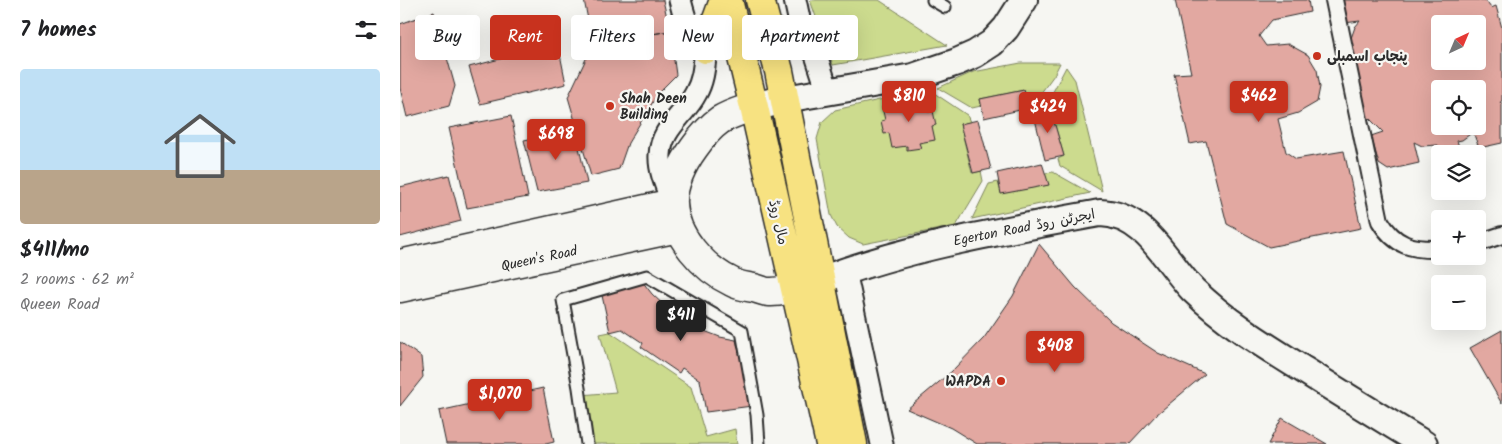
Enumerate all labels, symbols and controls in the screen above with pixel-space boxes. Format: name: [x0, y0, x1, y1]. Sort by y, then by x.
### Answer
text: 7 homes: [20, 14, 97, 47]
chip: Buy: [415, 15, 480, 60]
chip: Rent: [490, 15, 561, 60]
chip: Filters: [571, 15, 654, 60]
chip: New: [664, 15, 732, 60]
chip: Apartment: [742, 15, 858, 60]
north arrow: [1431, 15, 1486, 70]
map controls: [1431, 15, 1486, 330]
icon: filters: [352, 16, 380, 44]
place label: پنجاب اسمبلی: [1327, 46, 1407, 68]
marker: پنجاب اسمبلی: [1311, 50, 1323, 62]
pin: $810: [879, 80, 939, 123]
pin: $462: [1229, 80, 1289, 123]
button: locate: [1431, 80, 1486, 135]
text: $810: [893, 84, 925, 109]
text: $462: [1241, 84, 1277, 109]
place label: Shah Deen Building: [620, 88, 687, 126]
pin: $424: [1018, 92, 1078, 134]
text: $424: [1030, 95, 1066, 120]
marker: Shah Deen Building: [604, 100, 616, 112]
icon: home: [155, 101, 245, 191]
pin: $698: [526, 119, 586, 161]
text: $698: [538, 122, 574, 147]
button: layers: [1431, 145, 1486, 200]
street label: مال روڈ: [762, 197, 794, 247]
street label: Egerton Road ایجرٹن روڈ: [951, 203, 1097, 253]
button: +: [1431, 210, 1486, 265]
text: $411/mo: [20, 234, 89, 267]
street label: Queen's Road: [499, 240, 580, 278]
text: 2 rooms · 62 m²: [20, 267, 134, 292]
button: −: [1431, 275, 1486, 330]
text: Queen Road: [20, 292, 99, 317]
pin: $411: [651, 300, 711, 342]
text: $411: [667, 303, 695, 328]
pin: $408: [1025, 330, 1085, 373]
text: $408: [1037, 334, 1073, 359]
place label: WAPDA: [945, 371, 991, 393]
marker: WAPDA: [995, 375, 1007, 387]
pin: $1,070: [459, 378, 541, 421]
text: $1,070: [479, 382, 521, 407]

